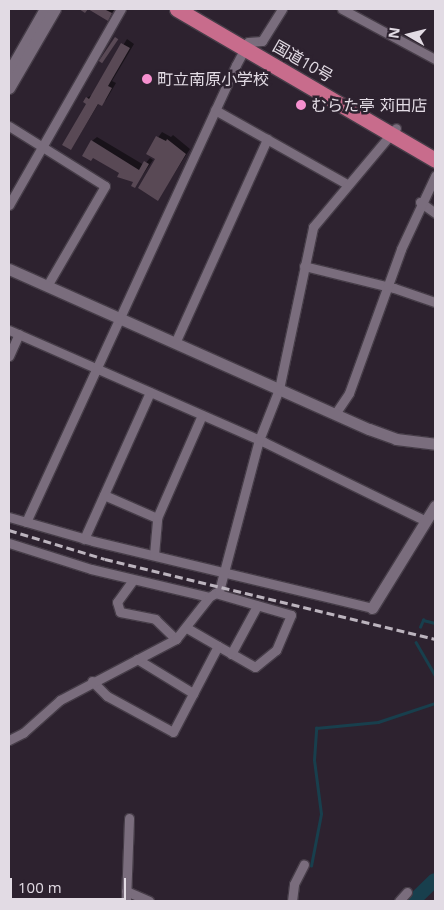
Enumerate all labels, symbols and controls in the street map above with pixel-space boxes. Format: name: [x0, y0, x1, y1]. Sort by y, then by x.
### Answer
north arrow: [384, 10, 434, 60]
text: N: [383, 26, 404, 40]
street label: 国道10号: [269, 36, 337, 86]
place label: 町立南原小学校: [157, 69, 269, 89]
marker: 町立南原小学校: [141, 73, 153, 85]
place label: むらた亭 苅田店: [311, 95, 427, 115]
marker: むらた亭 苅田店: [295, 99, 307, 111]
scale bar: [12, 868, 129, 900]
text: 100 m: [18, 877, 62, 897]

